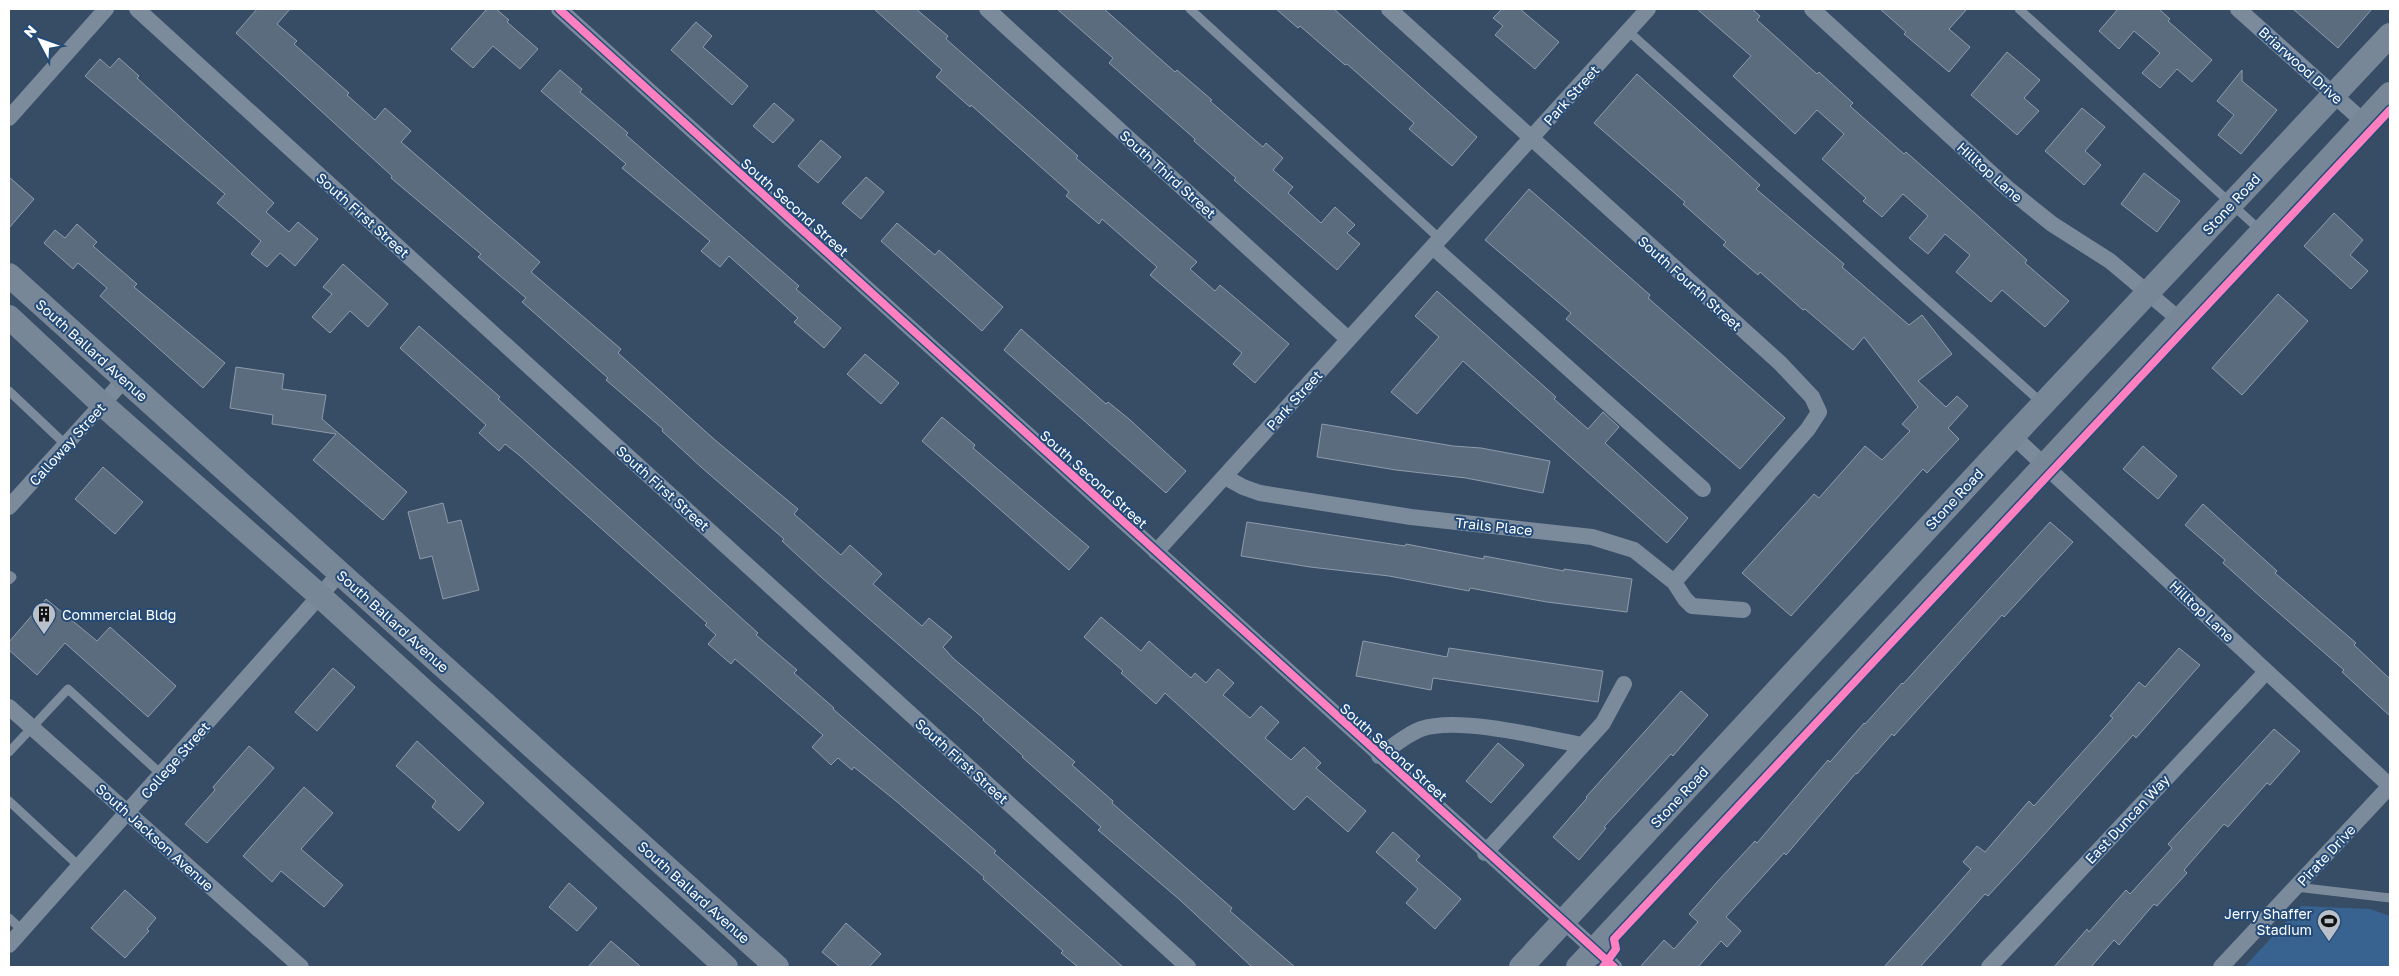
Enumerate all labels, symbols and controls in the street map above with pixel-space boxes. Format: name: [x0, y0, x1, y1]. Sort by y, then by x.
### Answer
north arrow: [15, 15, 65, 65]
text: N: [20, 22, 40, 41]
street label: Briarwood Drive: [2256, 23, 2346, 107]
street label: Park Street: [1540, 61, 1602, 129]
street label: South Third Street: [1116, 126, 1220, 222]
street label: Hilltop Lane: [1954, 138, 2026, 206]
street label: South Second Street: [738, 154, 852, 260]
street label: South First Street: [313, 169, 413, 261]
street label: Stone Road: [2198, 170, 2264, 238]
street label: South Fourth Street: [1635, 232, 1745, 334]
street label: South Ballard Avenue: [33, 295, 151, 405]
street label: Park Street: [1263, 366, 1325, 434]
street label: Calloway Street: [25, 399, 109, 489]
street label: South Second Street: [1037, 426, 1151, 532]
street label: South First Street: [613, 442, 713, 534]
street label: Stone Road: [1921, 465, 1987, 533]
street label: Trails Place: [1455, 514, 1533, 538]
street label: South Ballard Avenue: [334, 566, 452, 676]
street label: Hilltop Lane: [2166, 577, 2238, 645]
building icon: Commercial Bldg: [31, 601, 57, 635]
place label: Commercial Bldg: [62, 606, 176, 623]
street label: South Second Street: [1337, 699, 1451, 805]
street label: South First Street: [912, 715, 1012, 807]
street label: College Street: [137, 718, 213, 802]
street label: Stone Road: [1646, 763, 1712, 831]
street label: East Duncan Way: [2081, 771, 2173, 867]
street label: South Jackson Avenue: [93, 780, 217, 894]
street label: Pirate Drive: [2293, 821, 2359, 889]
street label: South Ballard Avenue: [635, 837, 753, 947]
place label: Jerry Shaffer Stadium: [2224, 905, 2313, 938]
sports icon: Jerry Shaffer Stadium: [2316, 908, 2342, 942]

